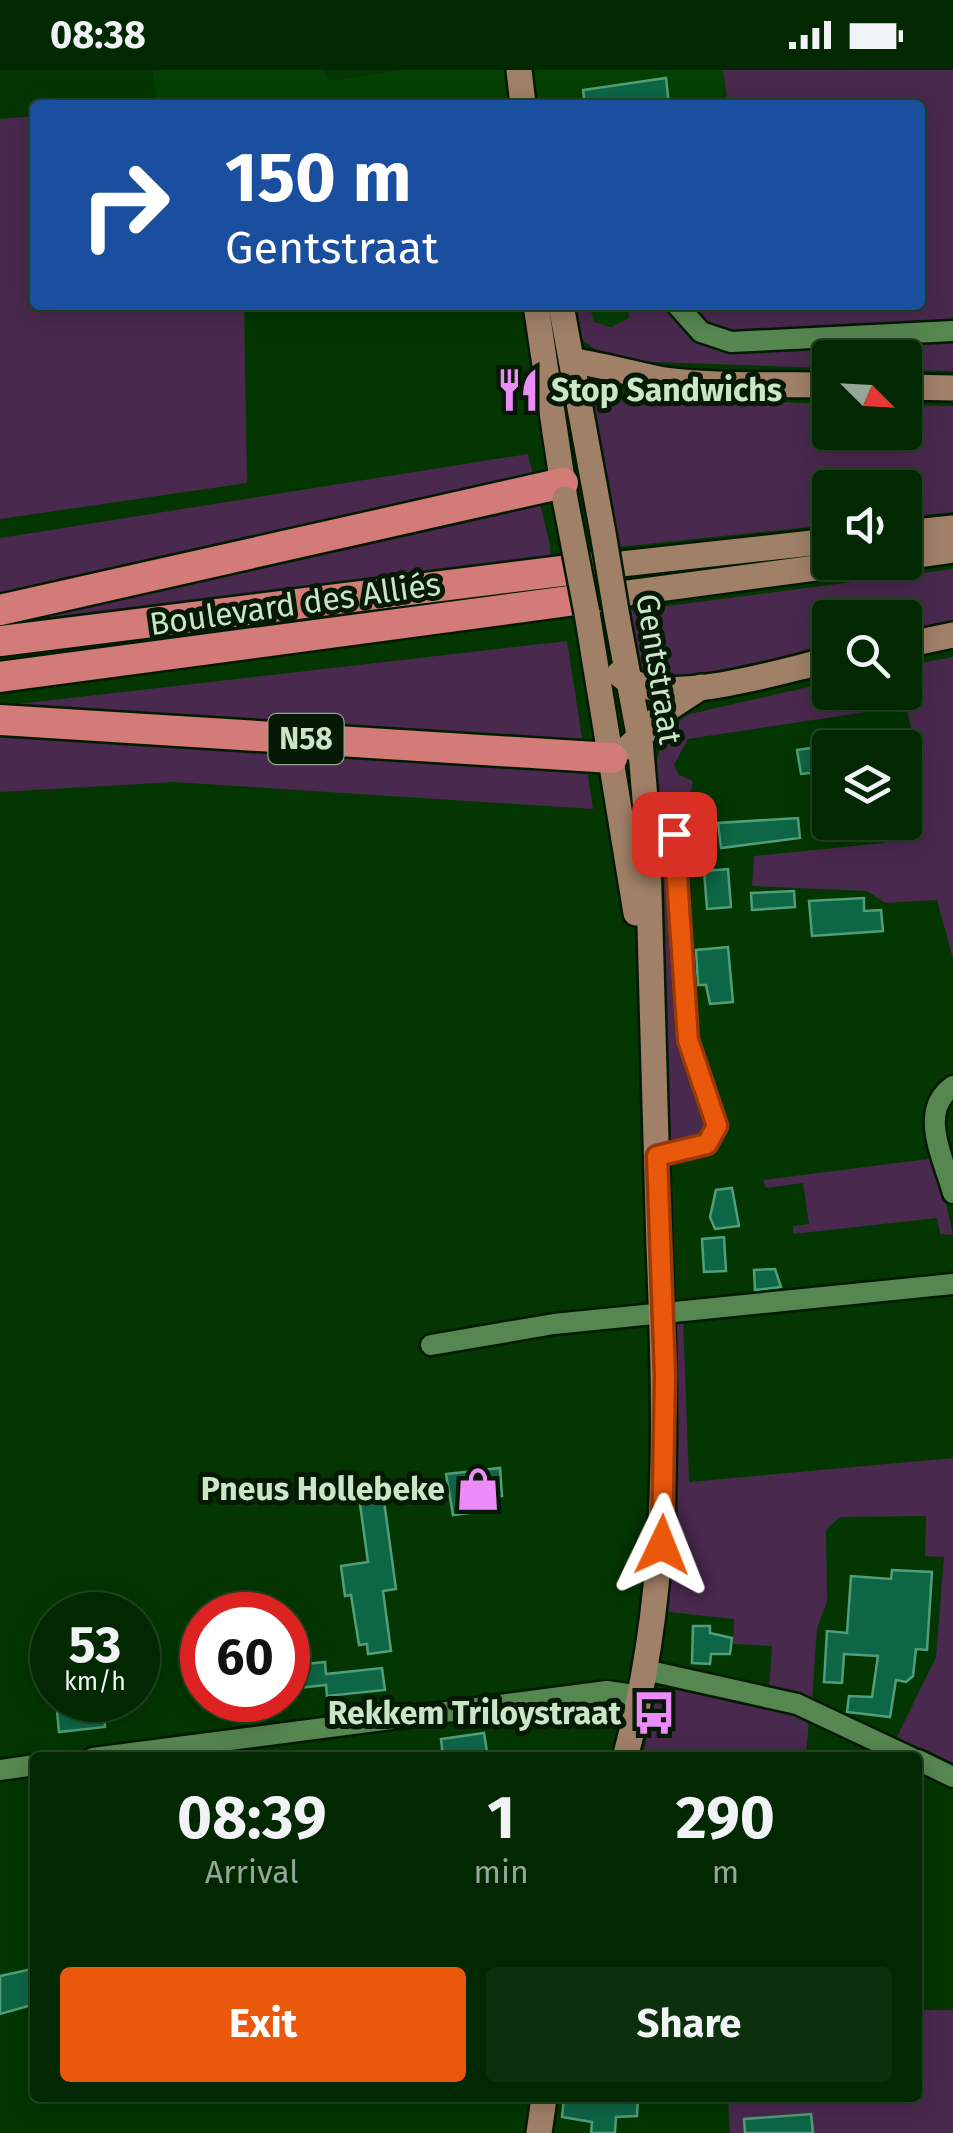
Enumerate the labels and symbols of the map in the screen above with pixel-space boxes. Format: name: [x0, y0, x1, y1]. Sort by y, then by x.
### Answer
north arrow: [812, 340, 922, 450]
restaurant icon: Stop Sandwichs: [494, 366, 542, 414]
place label: Stop Sandwichs: [551, 371, 782, 409]
street label: Boulevard des Alliés: [147, 565, 443, 643]
street label: Gentstraat: [628, 591, 690, 747]
road number: N58: [268, 714, 344, 764]
pin: [632, 792, 717, 877]
shop icon: Pneus Hollebeke: [454, 1465, 502, 1513]
place label: Pneus Hollebeke: [201, 1470, 445, 1508]
position arrow: [610, 1493, 714, 1597]
speed limit sign: 60: [180, 1592, 310, 1722]
bus stop icon: Rekkem Triloystraat: [630, 1689, 678, 1737]
place label: Rekkem Triloystraat: [328, 1694, 622, 1732]

